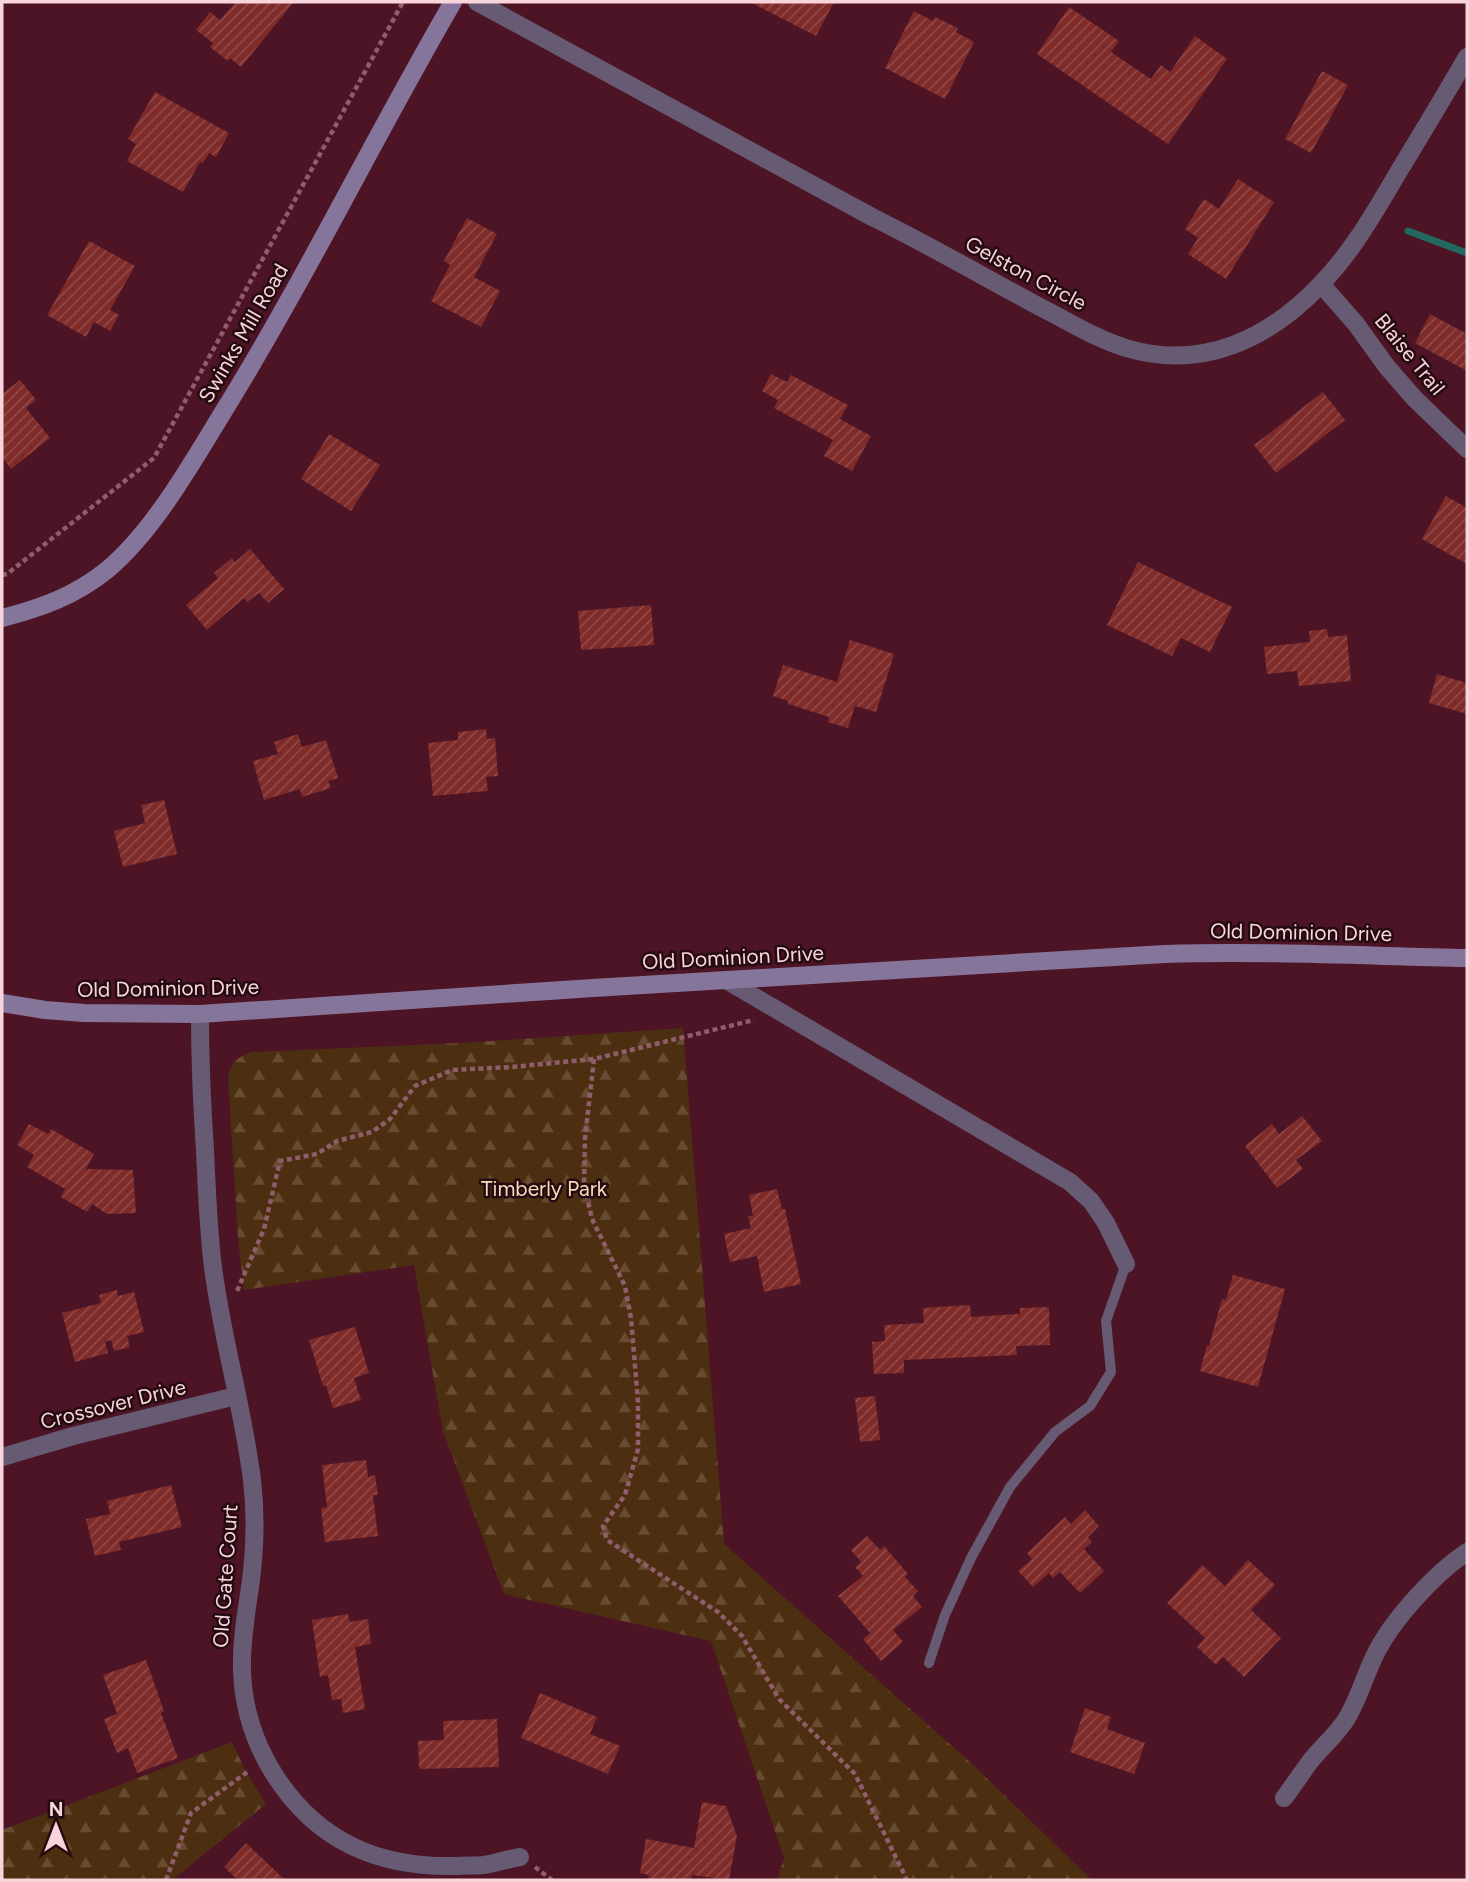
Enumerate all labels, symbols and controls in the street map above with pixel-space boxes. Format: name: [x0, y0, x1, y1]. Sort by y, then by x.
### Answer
street label: Gelston Circle: [961, 231, 1091, 315]
street label: Swinks Mill Road: [193, 259, 293, 407]
street label: Blaise Trail: [1370, 308, 1450, 400]
street label: Old Dominion Drive: [1210, 918, 1392, 946]
street label: Old Dominion Drive: [641, 940, 825, 974]
street label: Old Dominion Drive: [77, 974, 259, 1002]
park label: Timberly Park: [481, 1176, 608, 1201]
street label: Crossover Drive: [38, 1374, 188, 1434]
street label: Old Gate Court: [208, 1503, 242, 1649]
north arrow: [21, 1791, 91, 1861]
text: N: [49, 1798, 63, 1821]

